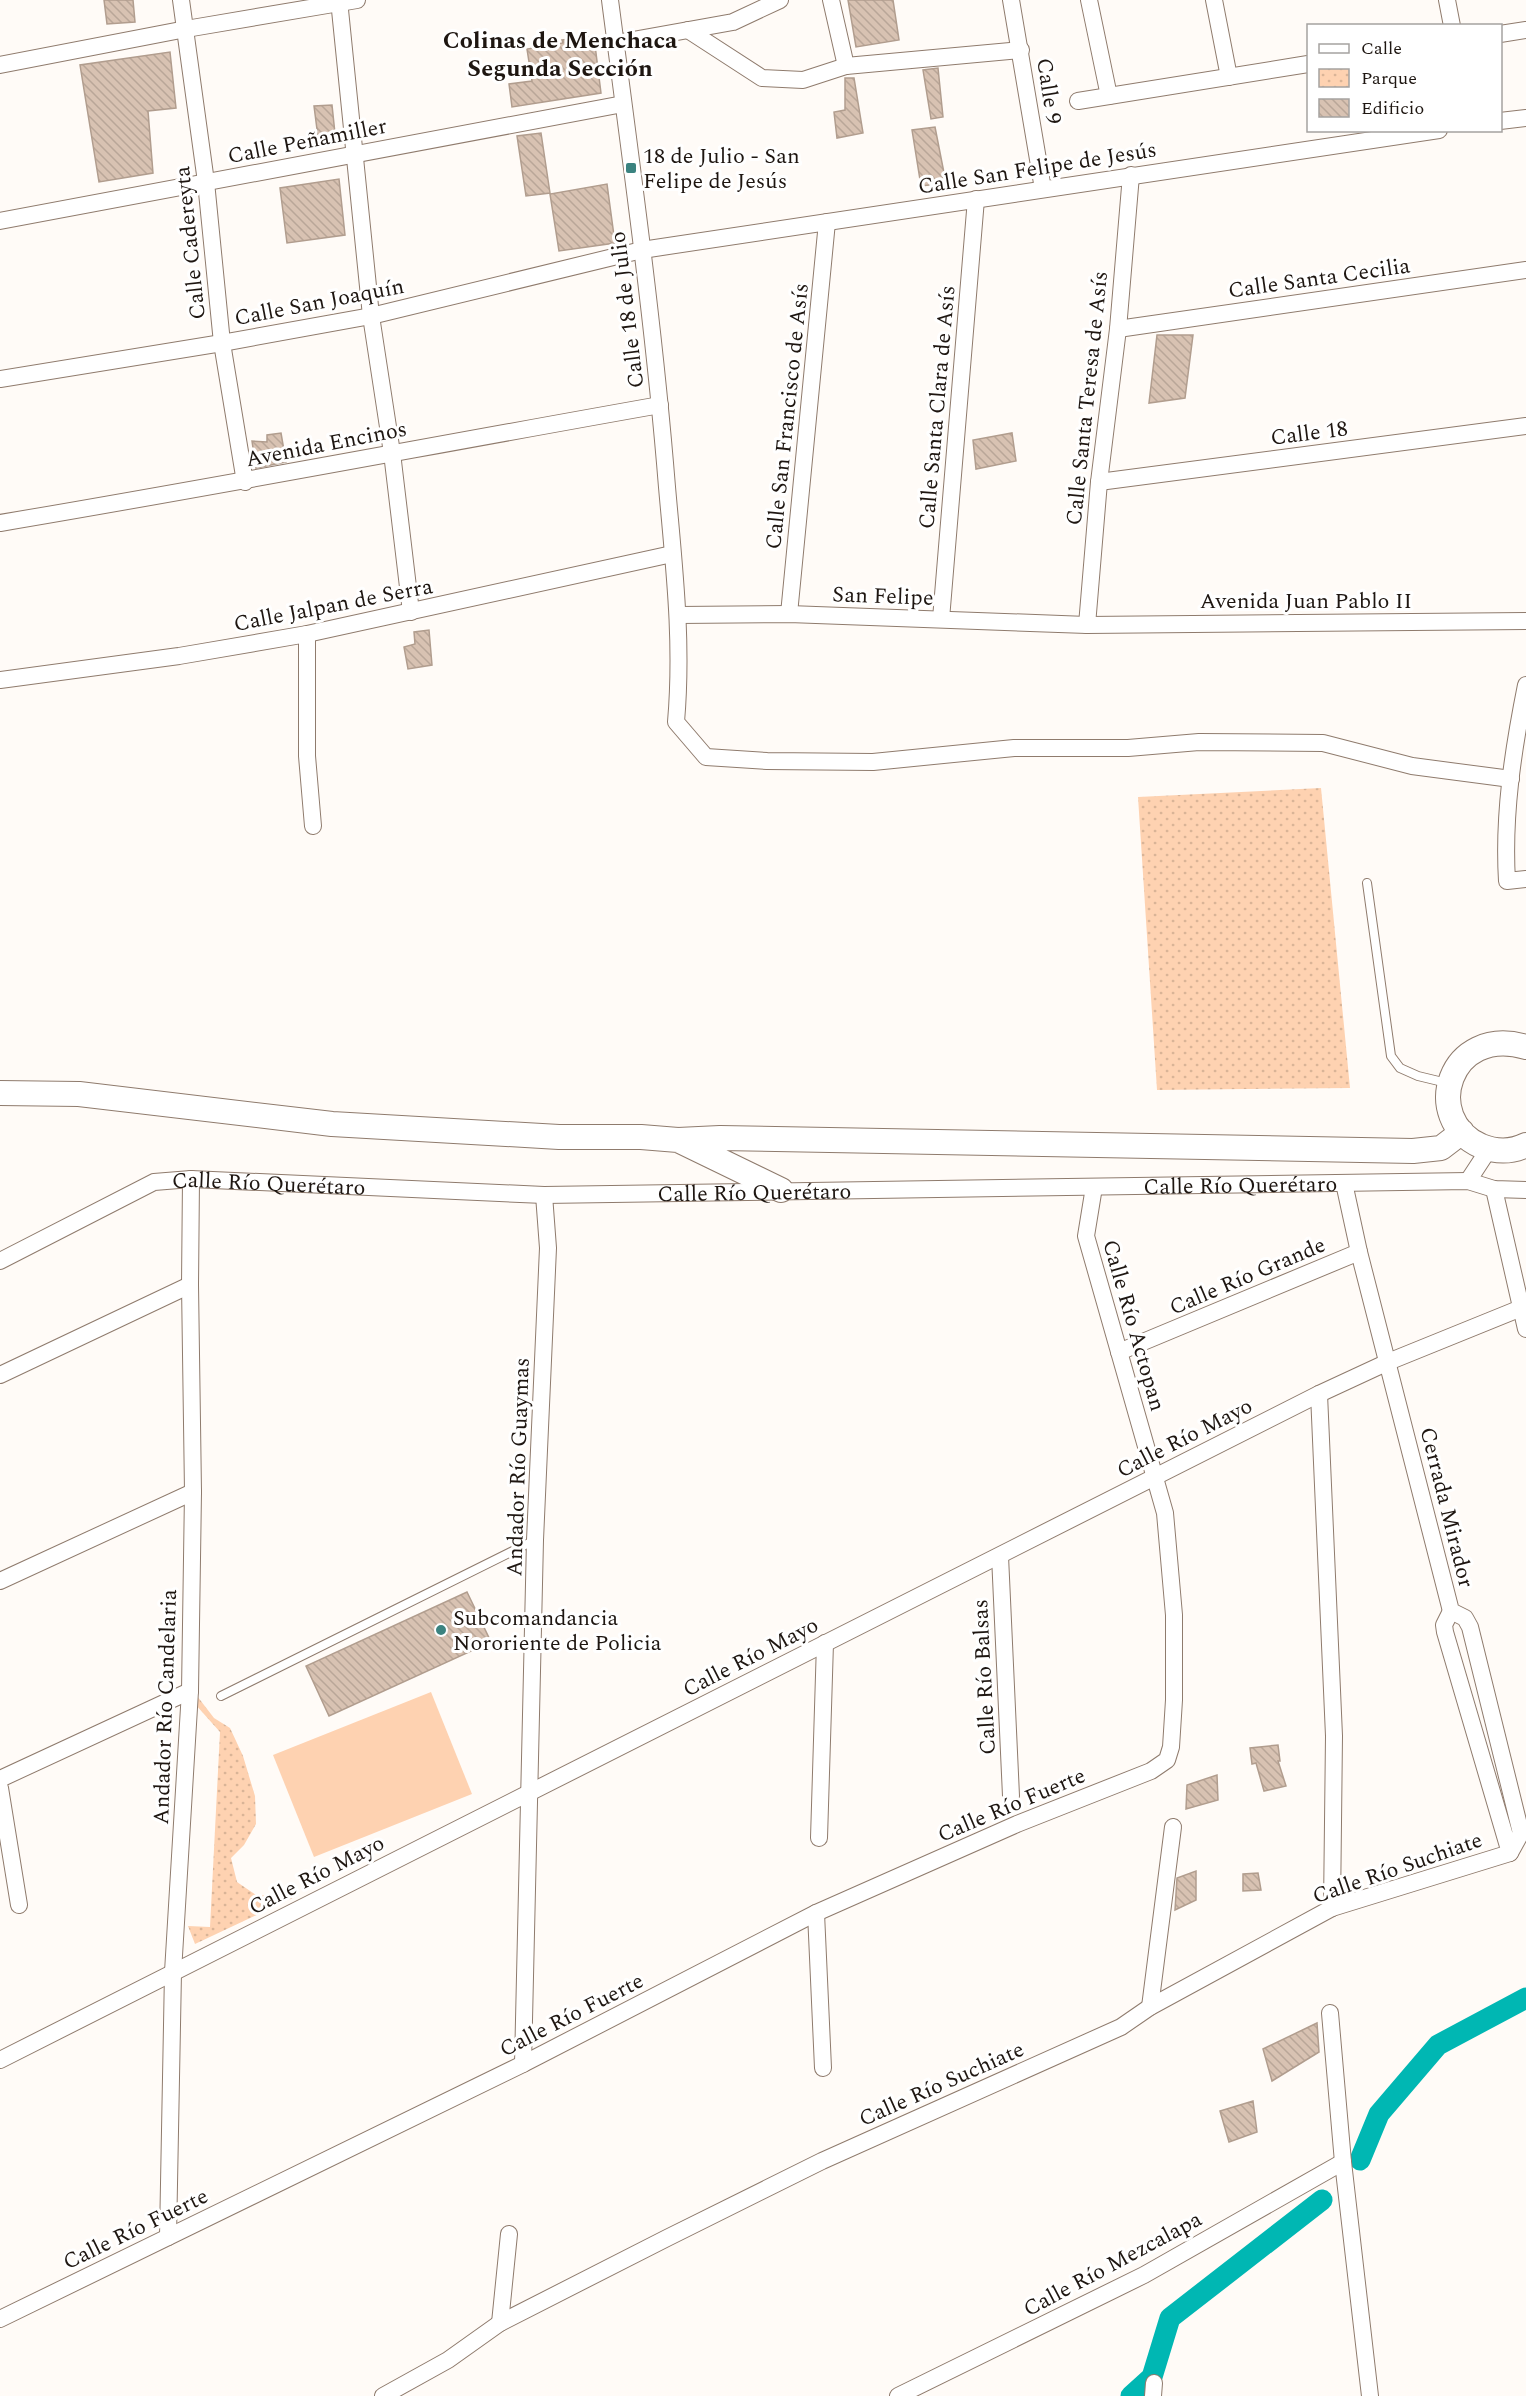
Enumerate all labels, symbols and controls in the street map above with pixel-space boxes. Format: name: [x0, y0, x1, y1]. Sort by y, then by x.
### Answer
district label: Colinas de Menchaca Segunda Sección: [443, 23, 678, 87]
legend: [1307, 24, 1502, 132]
text: Calle: [1361, 35, 1402, 62]
street label: Calle 9: [1027, 56, 1070, 127]
text: Parque: [1361, 65, 1417, 92]
text: Edificio: [1361, 95, 1424, 122]
street label: Calle Peñamiller: [225, 110, 390, 173]
street label: Calle San Felipe de Jesús: [916, 133, 1159, 204]
place label: 18 de Julio - San Felipe de Jesús: [643, 140, 800, 198]
marker: 18 de Julio - San Felipe de Jesús: [624, 161, 638, 175]
street label: Calle Cadereyta: [166, 164, 215, 321]
street label: Calle 18 de Julio: [602, 230, 653, 390]
street label: Calle Santa Cecilia: [1226, 249, 1413, 308]
street label: Calle Santa Teresa de Asís: [1058, 269, 1117, 527]
street label: Calle San Joaquín: [232, 270, 407, 335]
street label: Calle San Francisco de Asís: [757, 281, 818, 551]
street label: Calle Santa Clara de Asís: [910, 284, 965, 530]
street label: Calle 18: [1269, 412, 1350, 455]
street label: Avenida Encinos: [243, 413, 410, 476]
street label: Calle Jalpan de Serra: [231, 570, 436, 641]
street label: San Felipe: [832, 578, 934, 615]
street label: Avenida Juan Pablo II: [1200, 585, 1412, 618]
street label: Calle Río Querétaro: [171, 1164, 366, 1205]
street label: Calle Río Querétaro: [1143, 1168, 1338, 1204]
street label: Calle Río Querétaro: [657, 1175, 852, 1211]
street label: Calle Río Grande: [1164, 1229, 1331, 1324]
street label: Calle Río Actopan: [1093, 1236, 1174, 1415]
street label: Andador Río Guaymas: [498, 1357, 539, 1577]
street label: Calle Río Mayo: [1111, 1390, 1258, 1487]
street label: Cerrada Mirador: [1411, 1424, 1482, 1591]
street label: Andador Río Candelaria: [145, 1588, 186, 1825]
street label: Calle Río Balsas: [964, 1598, 1005, 1756]
place label: Subcomandancia Nororiente de Policia: [453, 1602, 662, 1660]
street label: Calle Río Mayo: [677, 1609, 824, 1706]
marker: Subcomandancia Nororiente de Policia: [434, 1623, 448, 1637]
street label: Calle Río Fuerte: [932, 1759, 1091, 1851]
street label: Calle Río Suchiate: [1308, 1824, 1487, 1913]
street label: Calle Río Mayo: [243, 1827, 390, 1924]
street label: Calle Río Fuerte: [494, 1965, 650, 2066]
street label: Calle Río Suchiate: [854, 2033, 1030, 2136]
street label: Calle Río Fuerte: [57, 2180, 214, 2279]
street label: Calle Río Mezcalapa: [1017, 2203, 1208, 2325]

